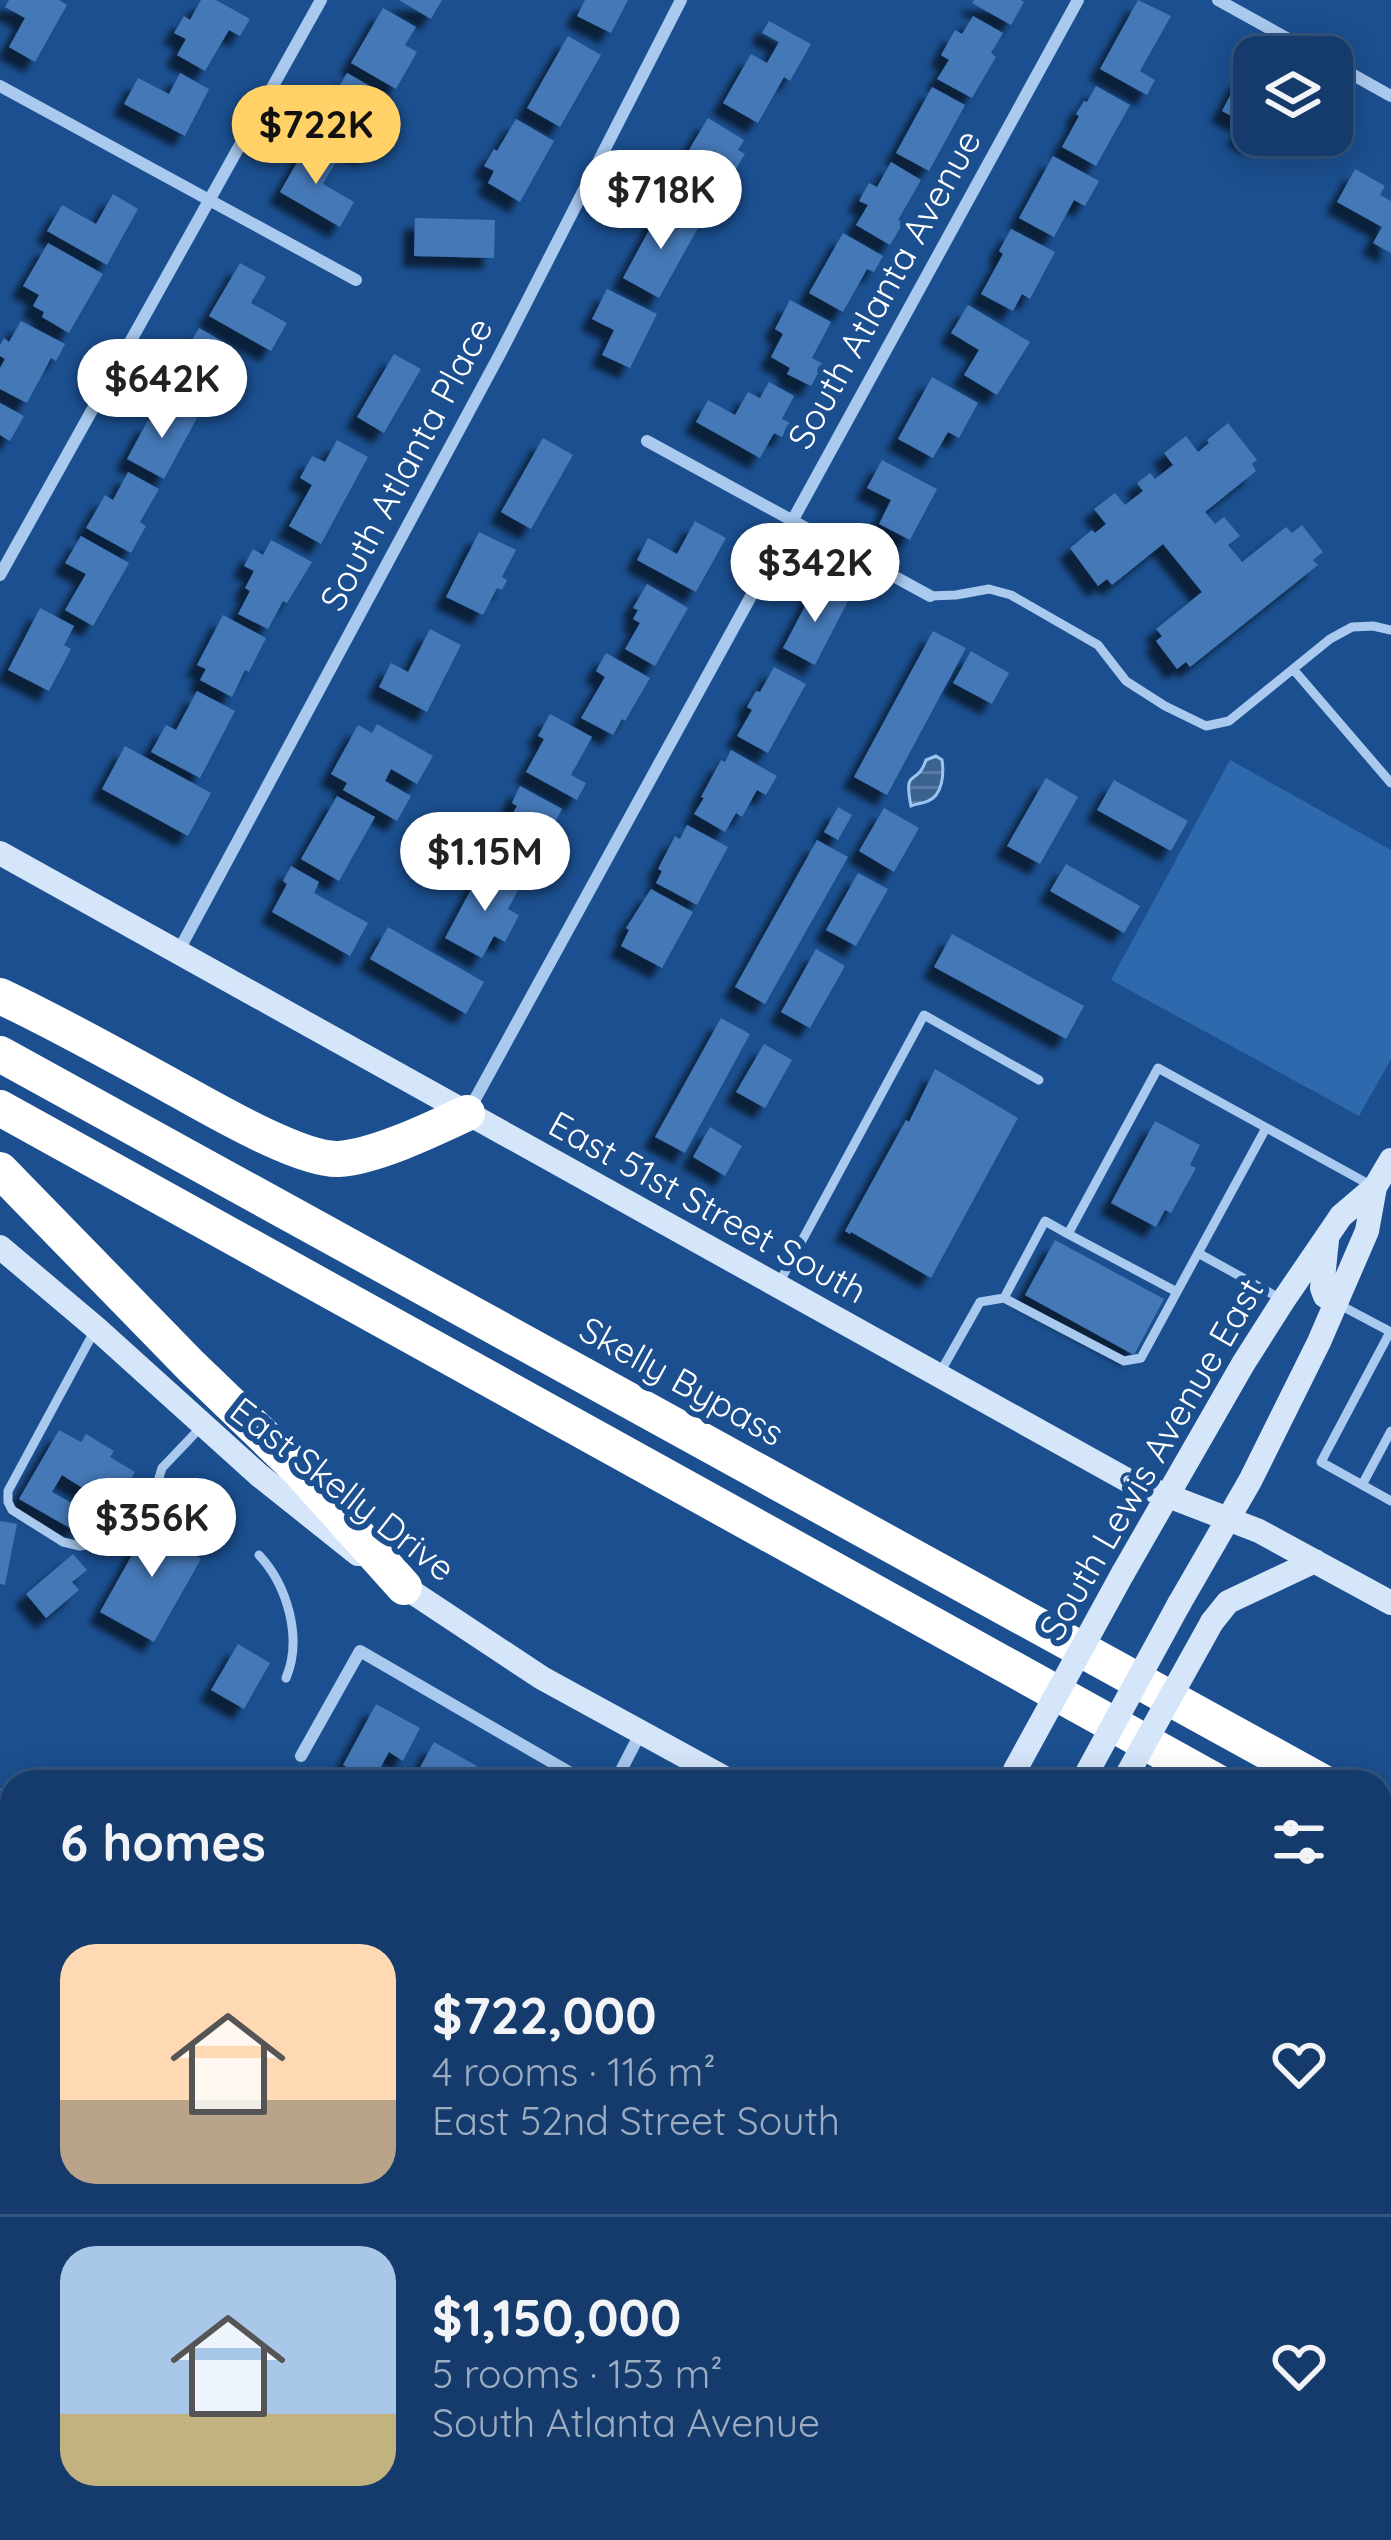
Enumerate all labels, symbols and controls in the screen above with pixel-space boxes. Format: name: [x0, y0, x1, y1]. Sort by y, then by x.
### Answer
map controls: [1233, 36, 1353, 156]
button: layers: [1233, 36, 1353, 156]
pin: $722K: [232, 85, 400, 187]
text: $722K: [259, 99, 373, 148]
street label: South Atlanta Avenue: [777, 121, 990, 456]
pin: $718K: [577, 150, 745, 252]
text: $718K: [607, 164, 715, 213]
street label: South Atlanta Place: [309, 309, 502, 618]
pin: $642K: [78, 339, 246, 441]
text: $642K: [104, 353, 220, 402]
pin: $342K: [731, 523, 899, 625]
text: $342K: [758, 537, 872, 586]
pin: $1.15M: [387, 812, 583, 914]
text: $1.15M: [427, 826, 543, 875]
street label: East 51st Street South: [541, 1100, 875, 1313]
street label: South Lewis Avenue East: [1029, 1270, 1273, 1648]
street label: Skelly Bypass: [572, 1306, 792, 1455]
street label: East Skelly Drive: [222, 1387, 465, 1590]
pin: $356K: [68, 1478, 236, 1580]
text: $356K: [95, 1492, 209, 1541]
icon: filters: [1266, 1809, 1332, 1875]
text: 6 homes: [60, 1810, 266, 1874]
text: $722,000: [432, 1983, 656, 2047]
icon: home: [156, 1992, 300, 2136]
icon: heart: [1266, 2031, 1332, 2097]
text: 4 rooms · 116 m²: [432, 2047, 716, 2096]
text: East 52nd Street South: [432, 2096, 840, 2145]
text: $1,150,000: [432, 2285, 681, 2349]
icon: home: [156, 2294, 300, 2438]
icon: heart: [1266, 2333, 1332, 2399]
text: 5 rooms · 153 m²: [432, 2349, 723, 2398]
text: South Atlanta Avenue: [432, 2398, 820, 2447]

